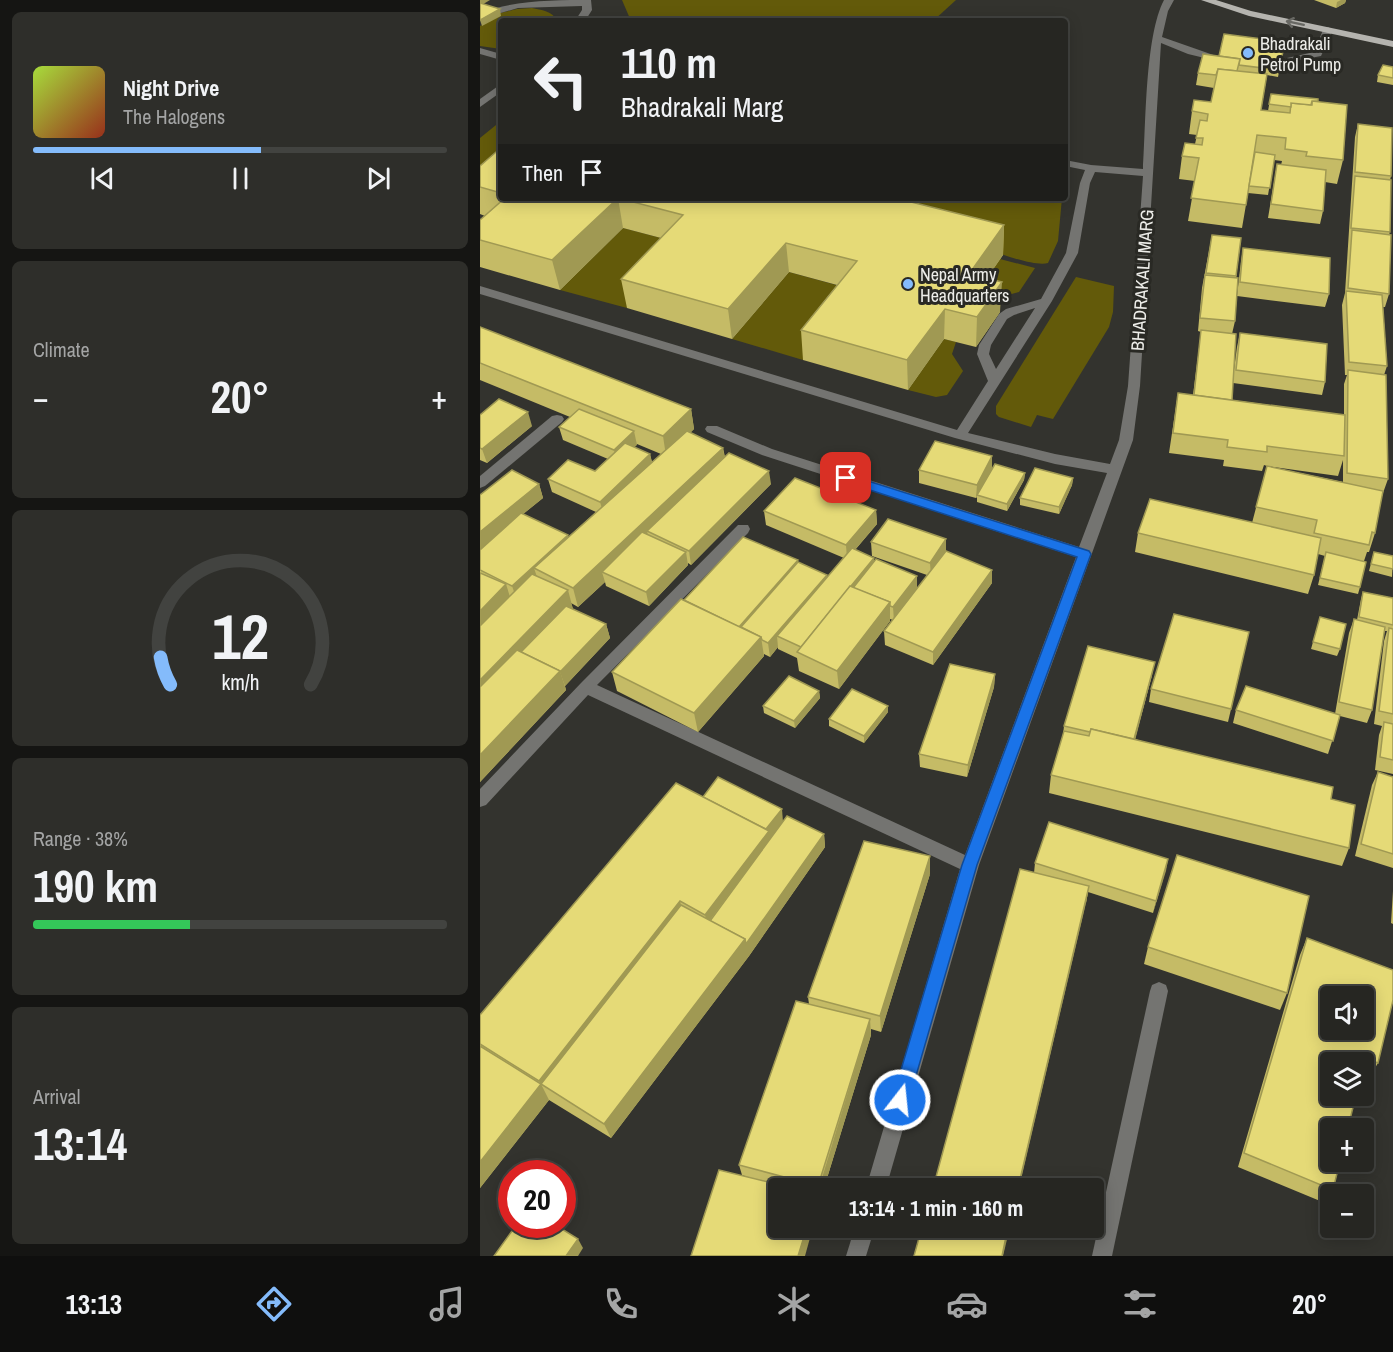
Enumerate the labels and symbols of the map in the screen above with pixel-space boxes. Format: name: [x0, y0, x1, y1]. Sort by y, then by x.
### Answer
one-way arrow: [1285, 17, 1305, 28]
place label: Bhadrakali Petrol Pump: [1260, 31, 1341, 77]
marker: Bhadrakali Petrol Pump: [1241, 46, 1255, 60]
street label: BHADRAKALI MARG: [1125, 208, 1159, 352]
place label: Nepal Army Headquarters: [920, 262, 1009, 308]
marker: Nepal Army Headquarters: [901, 277, 915, 291]
pin: [820, 452, 871, 503]
position arrow: [868, 1068, 932, 1132]
speed limit sign: 20: [498, 1160, 576, 1238]

